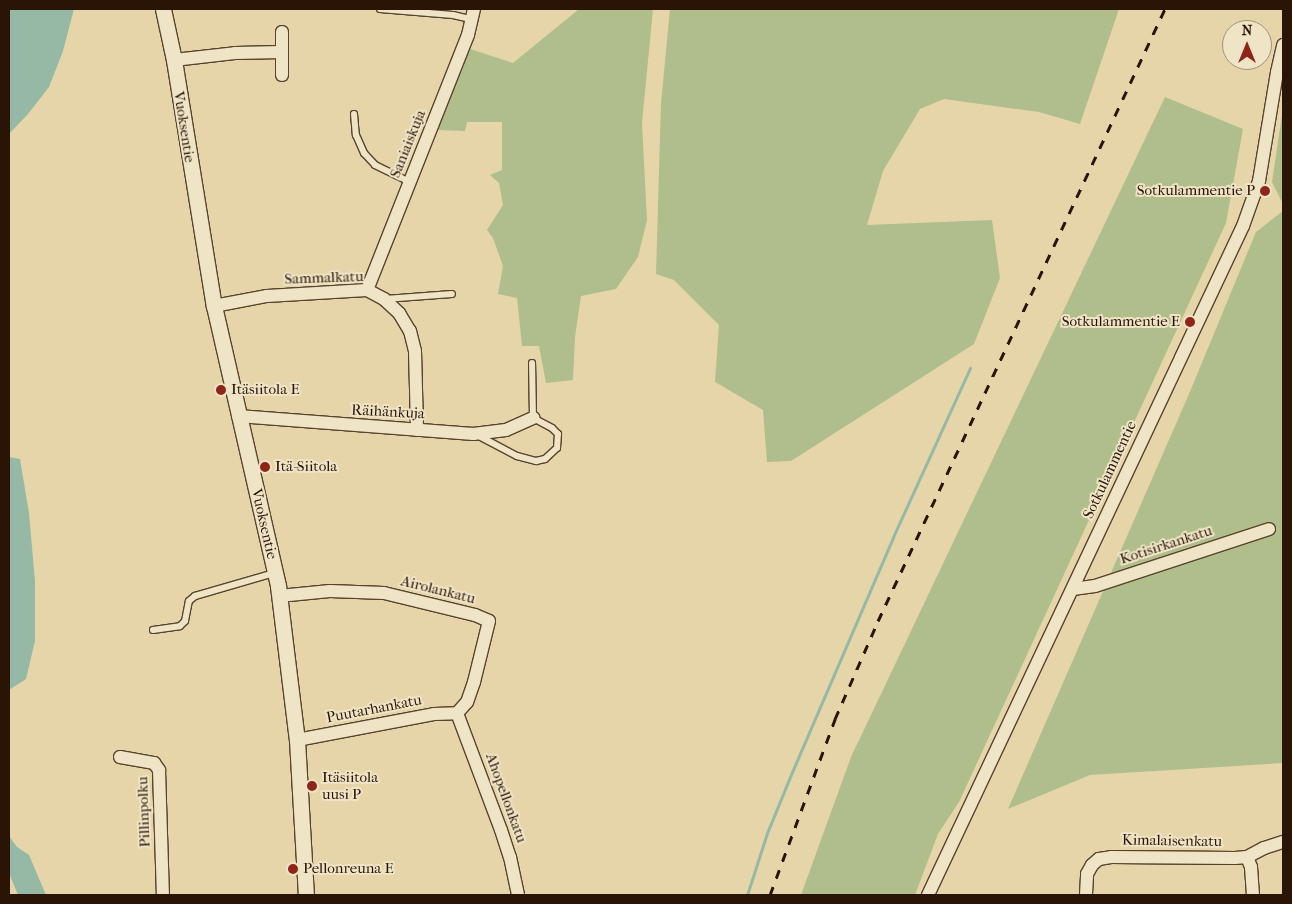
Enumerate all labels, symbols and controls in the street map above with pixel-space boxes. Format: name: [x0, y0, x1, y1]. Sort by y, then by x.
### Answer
north arrow: [1222, 20, 1272, 70]
text: N: [1242, 22, 1252, 39]
street label: Vuoksentie: [170, 90, 198, 164]
street label: Saniaiskuja: [386, 107, 430, 181]
place label: Sotkulammentie P: [1137, 182, 1255, 200]
marker: Sotkulammentie P: [1259, 185, 1271, 197]
street label: Sammalkatu: [284, 268, 364, 288]
place label: Sotkulammentie E: [1062, 313, 1180, 331]
marker: Sotkulammentie E: [1184, 316, 1196, 328]
place label: Itäsiitola E: [231, 381, 300, 399]
marker: Itäsiitola E: [215, 384, 227, 396]
street label: Räihänkuja: [351, 401, 425, 423]
street label: Sotkulammentie: [1079, 418, 1141, 522]
place label: Itä-Siitola: [275, 458, 337, 476]
marker: Itä-Siitola: [259, 461, 271, 473]
street label: Vuoksentie: [247, 487, 281, 561]
street label: Kotisirkankatu: [1118, 522, 1214, 568]
street label: Airolankatu: [399, 572, 477, 608]
street label: Puutarhankatu: [325, 691, 423, 727]
street label: Ahopellonkatu: [481, 751, 531, 845]
place label: Itäsiitola uusi P: [322, 768, 378, 803]
street label: Pillinpolku: [134, 776, 154, 848]
marker: Itäsiitola uusi P: [306, 780, 318, 792]
street label: Kimalaisenkatu: [1122, 831, 1222, 851]
place label: Pellonreuna E: [303, 860, 394, 878]
marker: Pellonreuna E: [287, 863, 299, 875]

